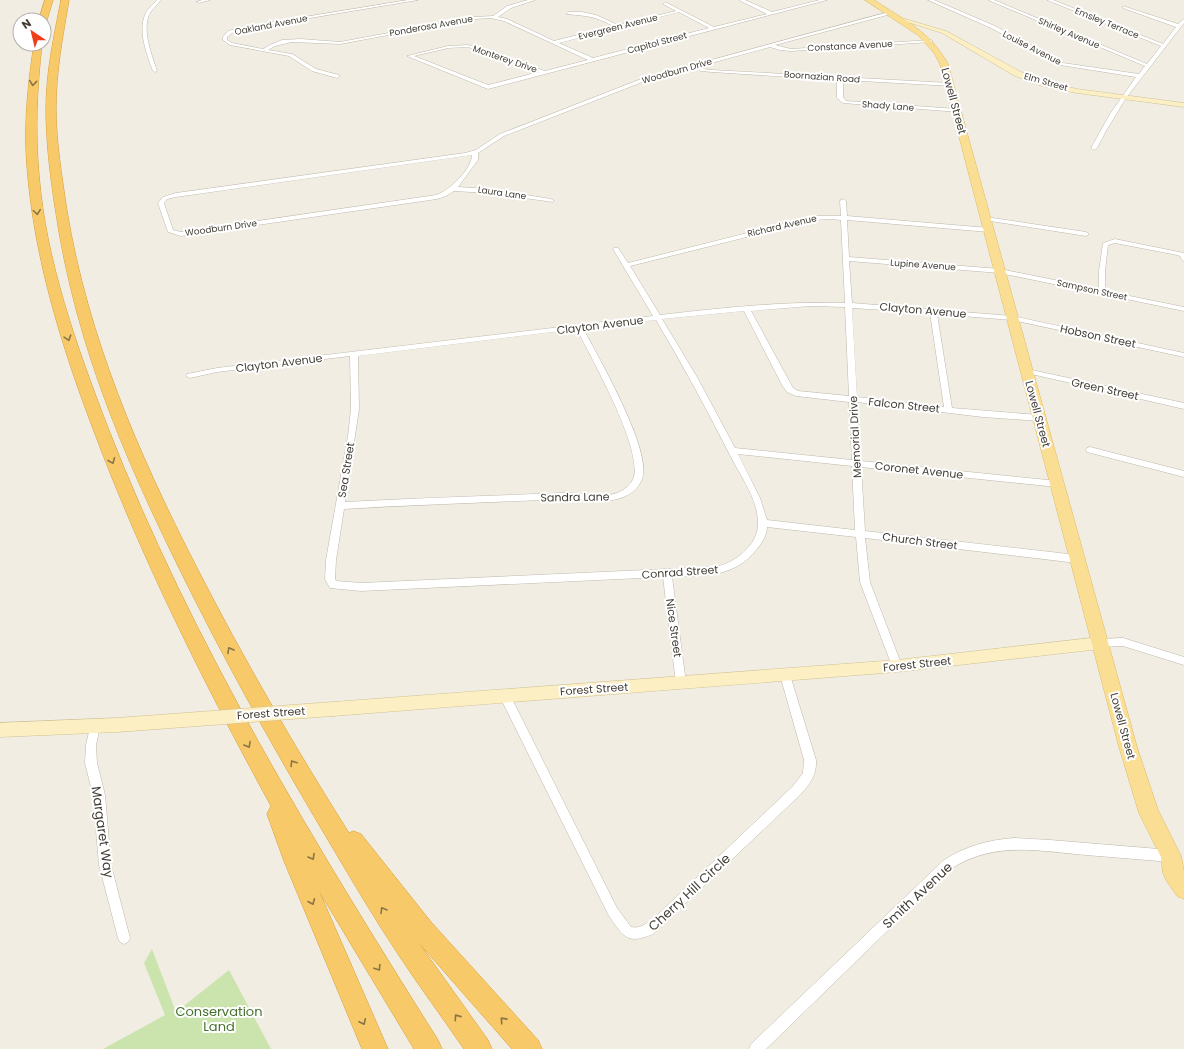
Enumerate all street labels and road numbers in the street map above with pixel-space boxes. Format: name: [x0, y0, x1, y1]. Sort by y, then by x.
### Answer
street label: Emsley Terrace: [1073, 5, 1141, 41]
street label: Evergreen Avenue: [577, 11, 659, 43]
street label: Oakland Avenue: [233, 12, 309, 38]
street label: Ponderosa Avenue: [388, 13, 474, 39]
street label: Shirley Avenue: [1036, 15, 1102, 52]
street label: Louise Avenue: [1001, 28, 1064, 68]
street label: Capitol Street: [626, 29, 688, 57]
street label: Constance Avenue: [807, 38, 893, 54]
street label: Monterey Drive: [471, 42, 539, 76]
street label: Woodburn Drive: [641, 55, 714, 87]
street label: Lowell Street: [937, 66, 971, 136]
street label: Boornazian Road: [784, 68, 860, 86]
street label: Elm Street: [1023, 70, 1069, 94]
street label: Shady Lane: [862, 98, 915, 114]
street label: Laura Lane: [477, 184, 527, 202]
street label: Richard Avenue: [746, 212, 818, 240]
street label: Woodburn Drive: [184, 217, 258, 239]
street label: Lupine Avenue: [890, 257, 956, 273]
street label: Sampson Street: [1056, 277, 1128, 303]
street label: Clayton Avenue: [879, 298, 967, 322]
street label: Clayton Avenue: [556, 312, 644, 338]
street label: Hobson Street: [1059, 320, 1137, 352]
street label: Clayton Avenue: [235, 350, 323, 376]
street label: Green Street: [1070, 374, 1140, 404]
street label: Lowell Street: [1021, 379, 1055, 449]
street label: Falcon Street: [868, 393, 940, 417]
street label: Memorial Drive: [845, 395, 865, 478]
street label: Sea Street: [334, 441, 358, 499]
street label: Coronet Avenue: [874, 457, 964, 483]
street label: Sandra Lane: [540, 488, 610, 506]
street label: Church Street: [882, 528, 958, 554]
street label: Conrad Street: [641, 561, 719, 583]
street label: Nice Street: [662, 598, 686, 658]
street label: Forest Street: [882, 652, 952, 676]
street label: Forest Street: [559, 679, 629, 699]
street label: Lowell Street: [1106, 691, 1140, 761]
street label: Forest Street: [236, 703, 306, 723]
street label: Margaret Way: [87, 785, 118, 880]
street label: Cherry Hill Circle: [644, 849, 735, 936]
street label: Smith Avenue: [878, 858, 957, 933]

